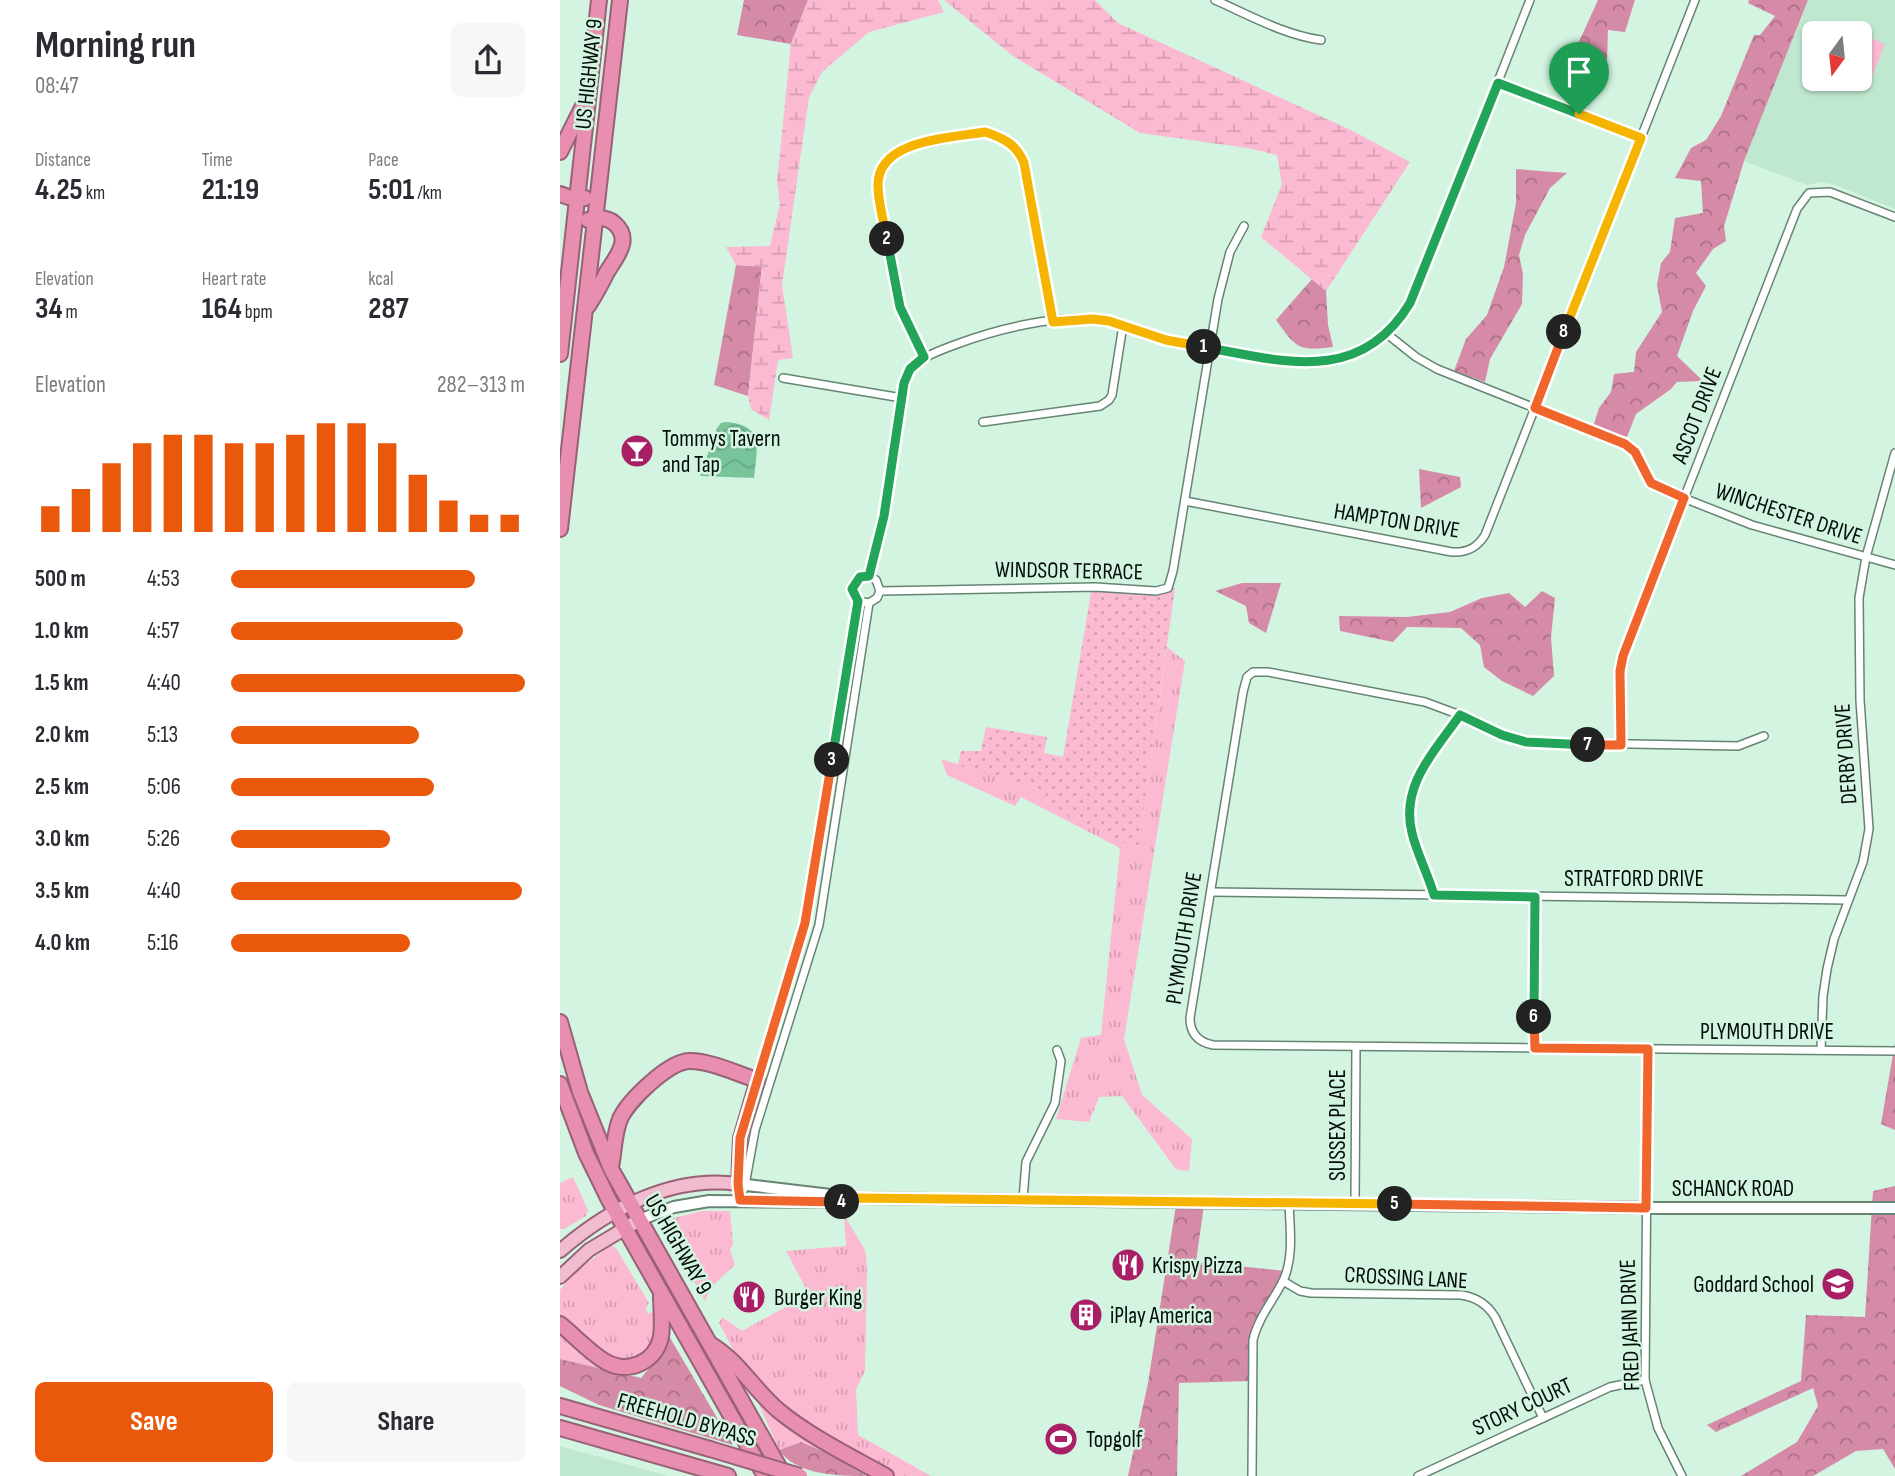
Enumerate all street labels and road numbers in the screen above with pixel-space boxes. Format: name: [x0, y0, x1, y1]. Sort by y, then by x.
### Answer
street label: US HIGHWAY 9: [569, 17, 609, 131]
street label: ASCOT DRIVE: [1665, 363, 1728, 468]
street label: WINCHESTER DRIVE: [1712, 477, 1866, 551]
street label: HAMPTON DRIVE: [1332, 497, 1462, 545]
street label: WINDSOR TERRACE: [995, 556, 1143, 586]
street label: DERBY DRIVE: [1829, 703, 1863, 805]
street label: STRATFORD DRIVE: [1564, 865, 1704, 893]
street label: PLYMOUTH DRIVE: [1160, 870, 1208, 1006]
street label: PLYMOUTH DRIVE: [1700, 1018, 1834, 1046]
street label: SUSSEX PLACE: [1324, 1069, 1352, 1181]
street label: SCHANCK ROAD: [1672, 1175, 1794, 1203]
street label: US HIGHWAY 9: [638, 1189, 718, 1300]
street label: FRED JAHN DRIVE: [1614, 1258, 1646, 1392]
street label: CROSSING LANE: [1344, 1261, 1468, 1295]
street label: STORY COURT: [1468, 1372, 1577, 1442]
street label: FREEHOLD BYPASS: [614, 1387, 759, 1453]

